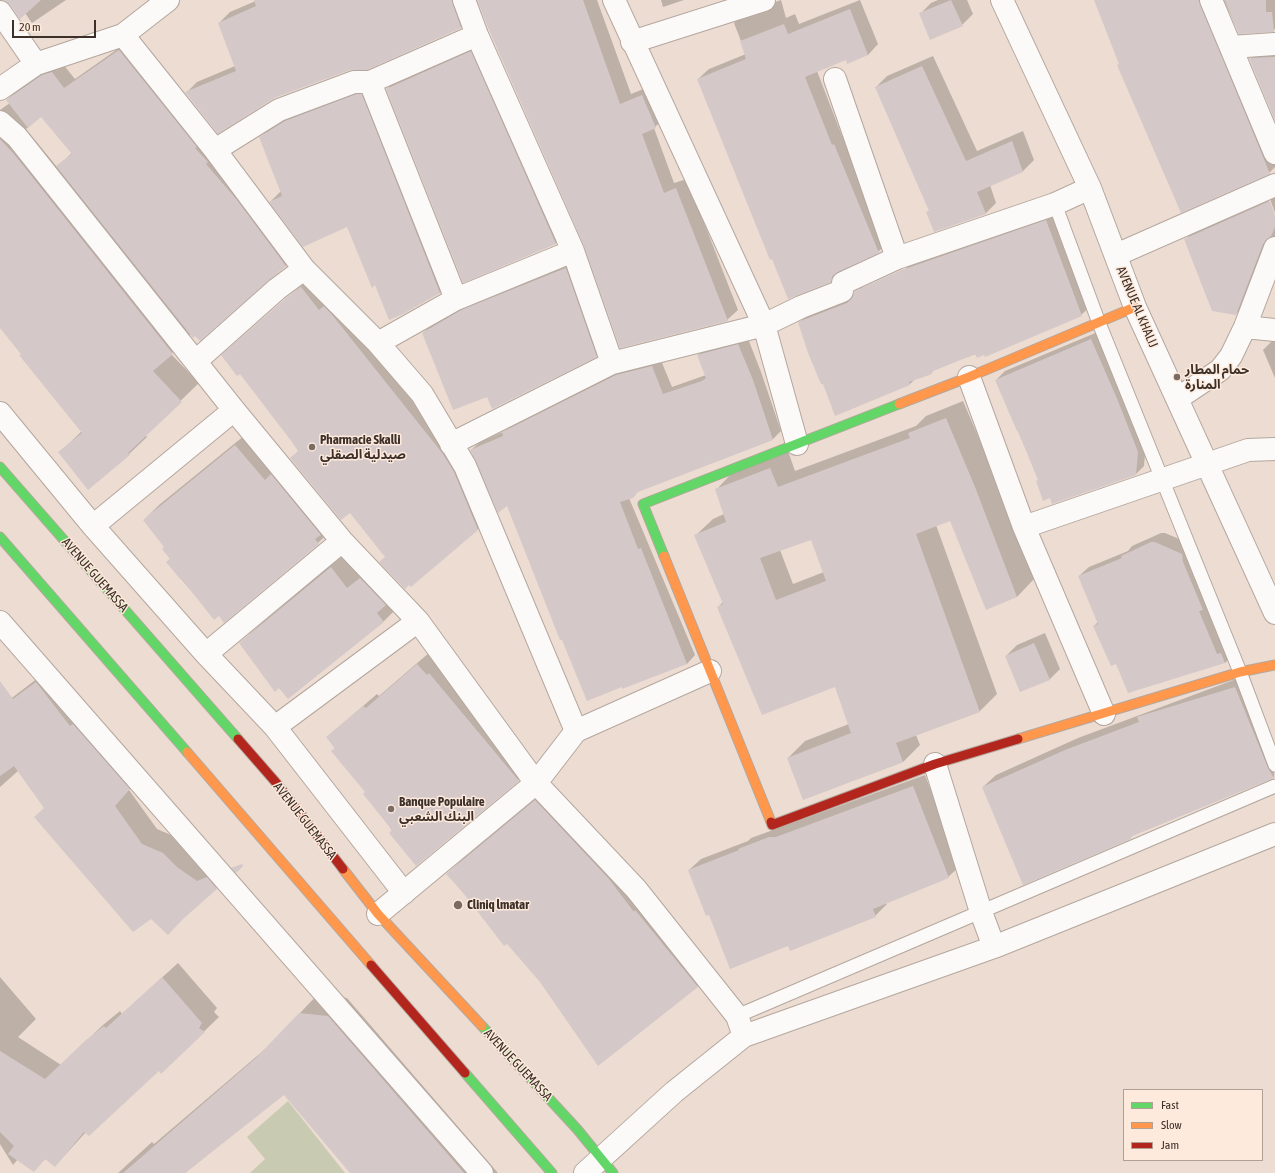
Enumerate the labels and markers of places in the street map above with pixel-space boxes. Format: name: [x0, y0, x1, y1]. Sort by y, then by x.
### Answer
place label: حمام المطار المنارة: [1185, 362, 1249, 393]
marker: حمام المطار المنارة: [1172, 372, 1182, 382]
place label: Pharmacie Skalli صيدلية الصقلي: [320, 432, 406, 463]
marker: Pharmacie Skalli صيدلية الصقلي: [307, 442, 317, 452]
place label: Banque Populaire البنك الشعبي: [399, 794, 485, 825]
marker: Banque Populaire البنك الشعبي: [386, 804, 396, 814]
place label: Cliniq lmatar: [467, 897, 529, 913]
marker: Cliniq lmatar: [452, 899, 464, 911]

